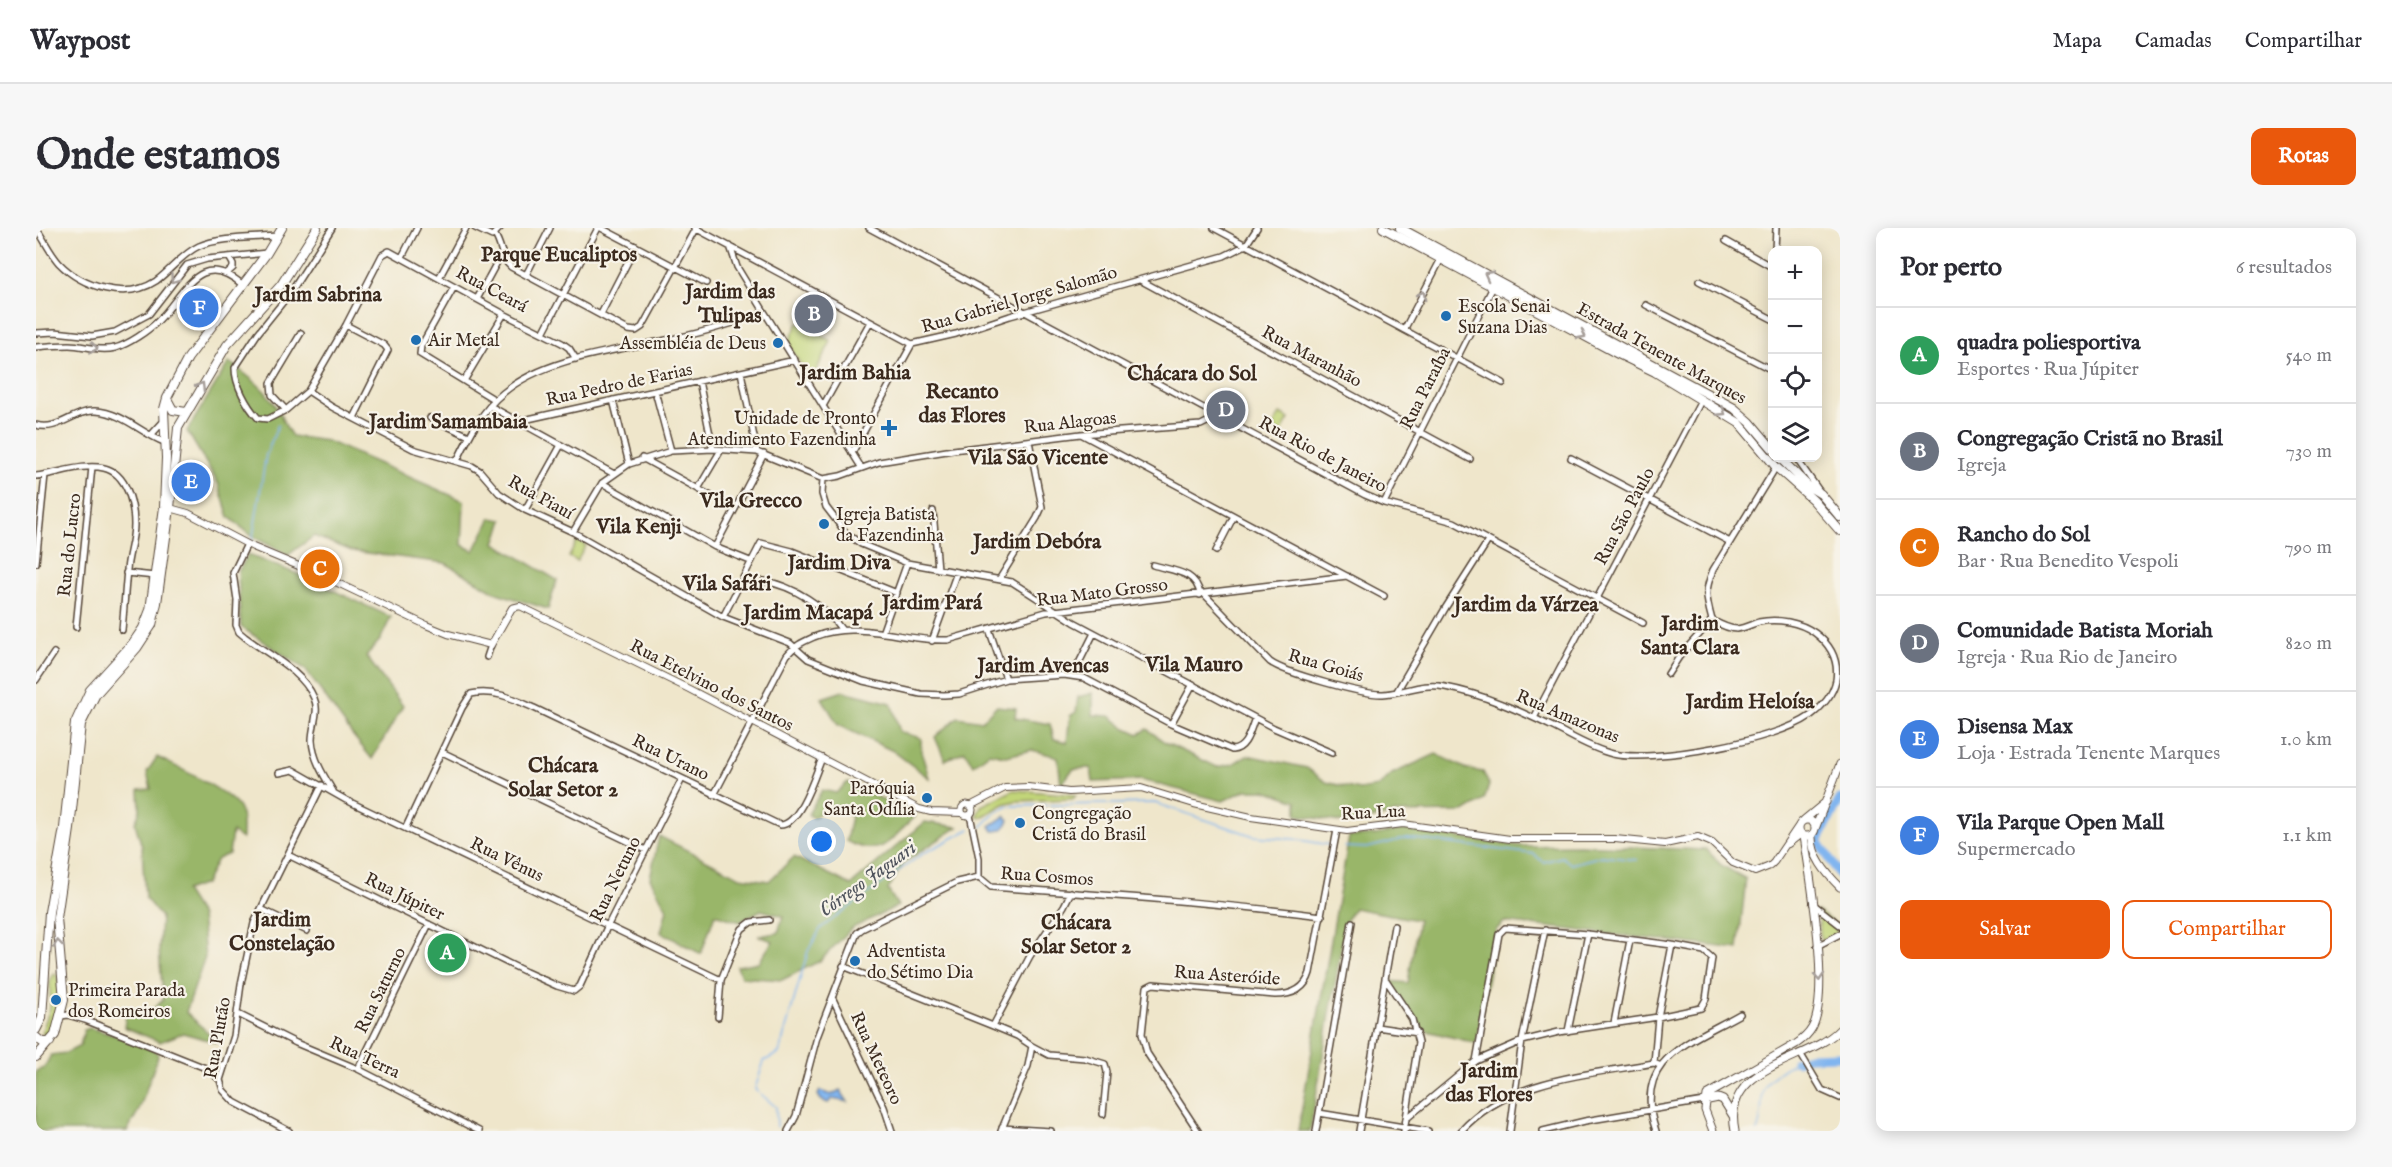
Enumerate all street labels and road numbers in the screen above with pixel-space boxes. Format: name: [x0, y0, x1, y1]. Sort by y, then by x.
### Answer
street label: Rua Gabriel Jorge Salomão: [919, 261, 1120, 339]
street label: Rua Ceará: [451, 262, 531, 319]
street label: Estrada Tenente Marques: [1572, 298, 1750, 411]
street label: Rua Maranhão: [1257, 321, 1366, 394]
street label: Rua Paraíba: [1396, 344, 1457, 434]
street label: Rua Pedro de Farias: [544, 359, 695, 412]
street label: Rua Alagoas: [1023, 407, 1118, 440]
street label: Rua Rio de Janeiro: [1254, 412, 1391, 499]
street label: Rua São Paulo: [1590, 464, 1661, 569]
street label: Rua Piauí: [503, 471, 578, 526]
street label: Rua do Lucro: [54, 492, 87, 598]
street label: Rua Mato Grosso: [1035, 574, 1169, 613]
street label: Rua Etelvino dos Santos: [626, 635, 797, 738]
street label: Rua Goiás: [1285, 645, 1366, 688]
street label: Rua Amazonas: [1512, 685, 1623, 749]
street label: Rua Urano: [628, 730, 713, 787]
street label: Rua Lua: [1340, 800, 1406, 827]
street label: Rua Vênus: [466, 833, 547, 888]
street label: Rua Netuno: [586, 833, 647, 926]
street label: Rua Cosmos: [999, 863, 1094, 892]
street label: Rua Júpiter: [360, 868, 449, 927]
street label: Rua Saturno: [351, 944, 412, 1038]
street label: Rua Asteróide: [1173, 961, 1281, 992]
street label: Rua Plutão: [200, 995, 237, 1081]
street label: Rua Meteoro: [844, 1008, 907, 1109]
street label: Rua Terra: [325, 1032, 404, 1085]

